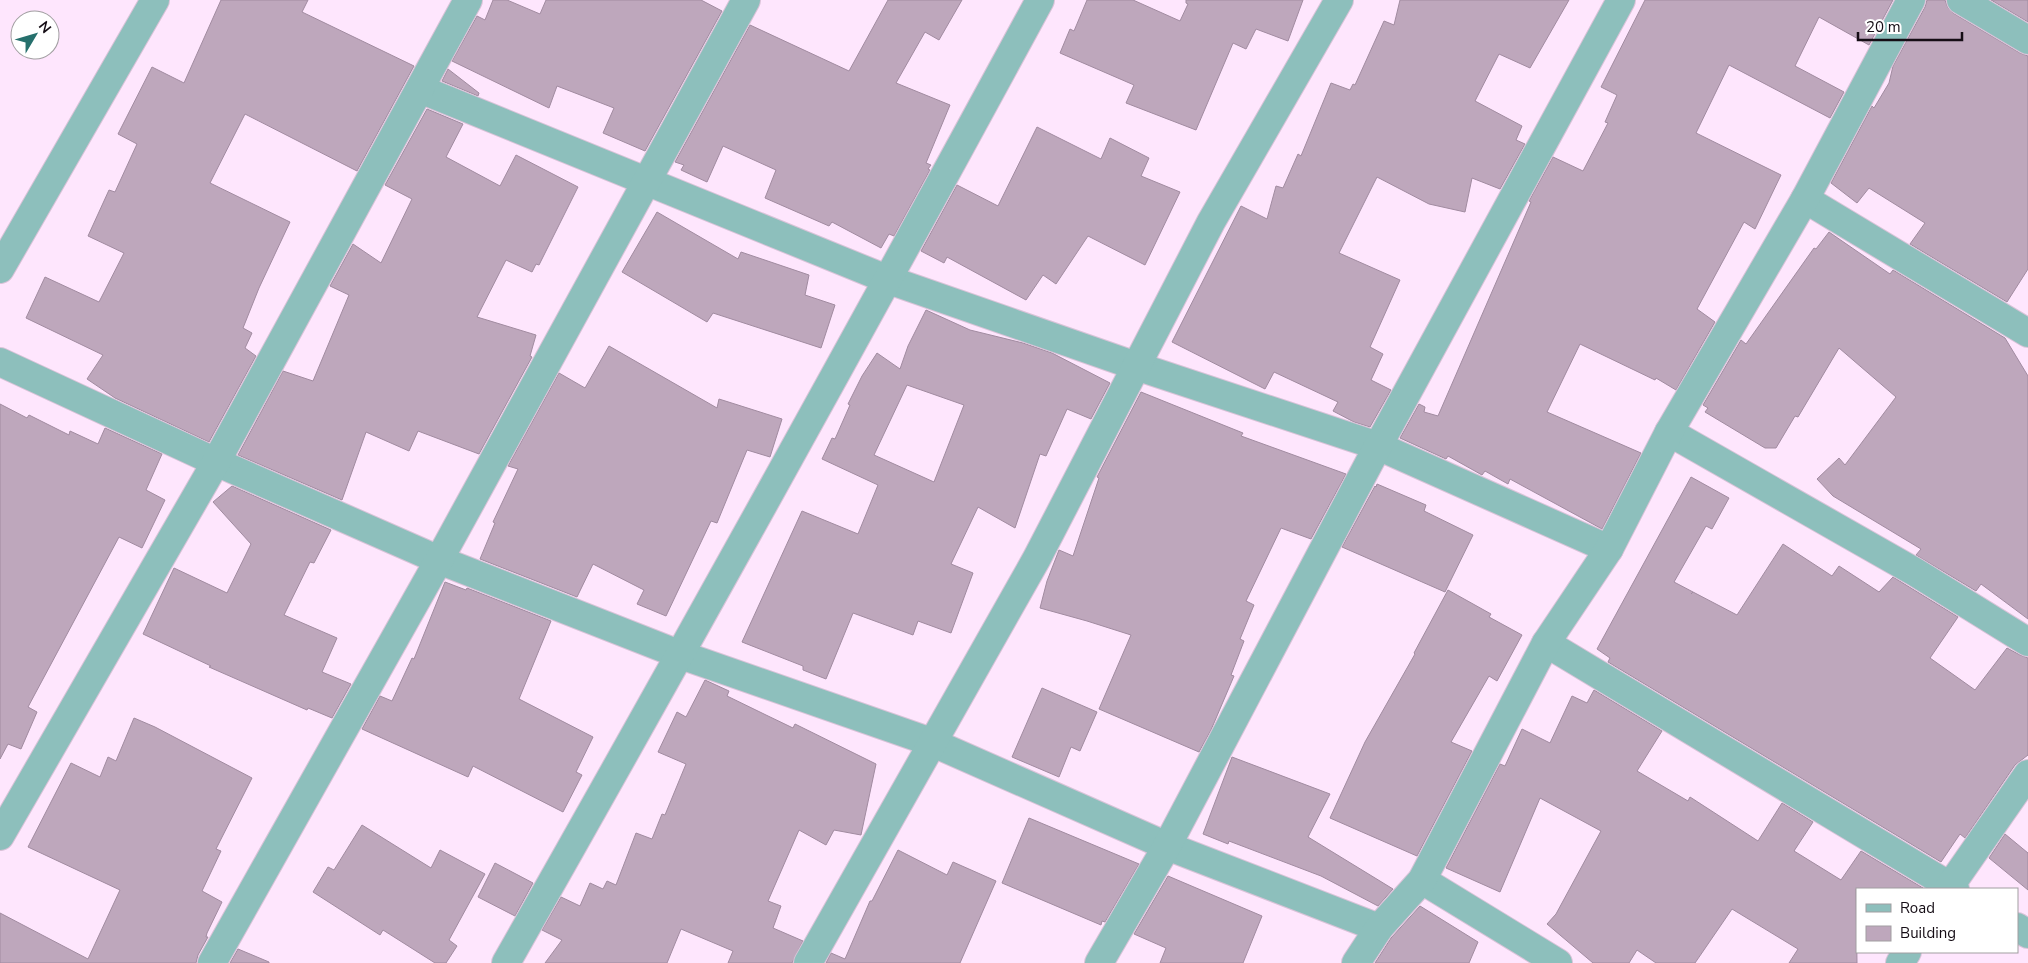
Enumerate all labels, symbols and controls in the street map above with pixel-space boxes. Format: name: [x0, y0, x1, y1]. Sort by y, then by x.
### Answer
north arrow: [10, 10, 60, 60]
scale bar: [1858, 10, 1962, 42]
text: N: [34, 17, 56, 37]
text: 20 m: [1866, 17, 1901, 37]
legend: [1856, 888, 2018, 953]
text: Road: [1900, 898, 1935, 918]
text: Building: [1900, 923, 1956, 943]

